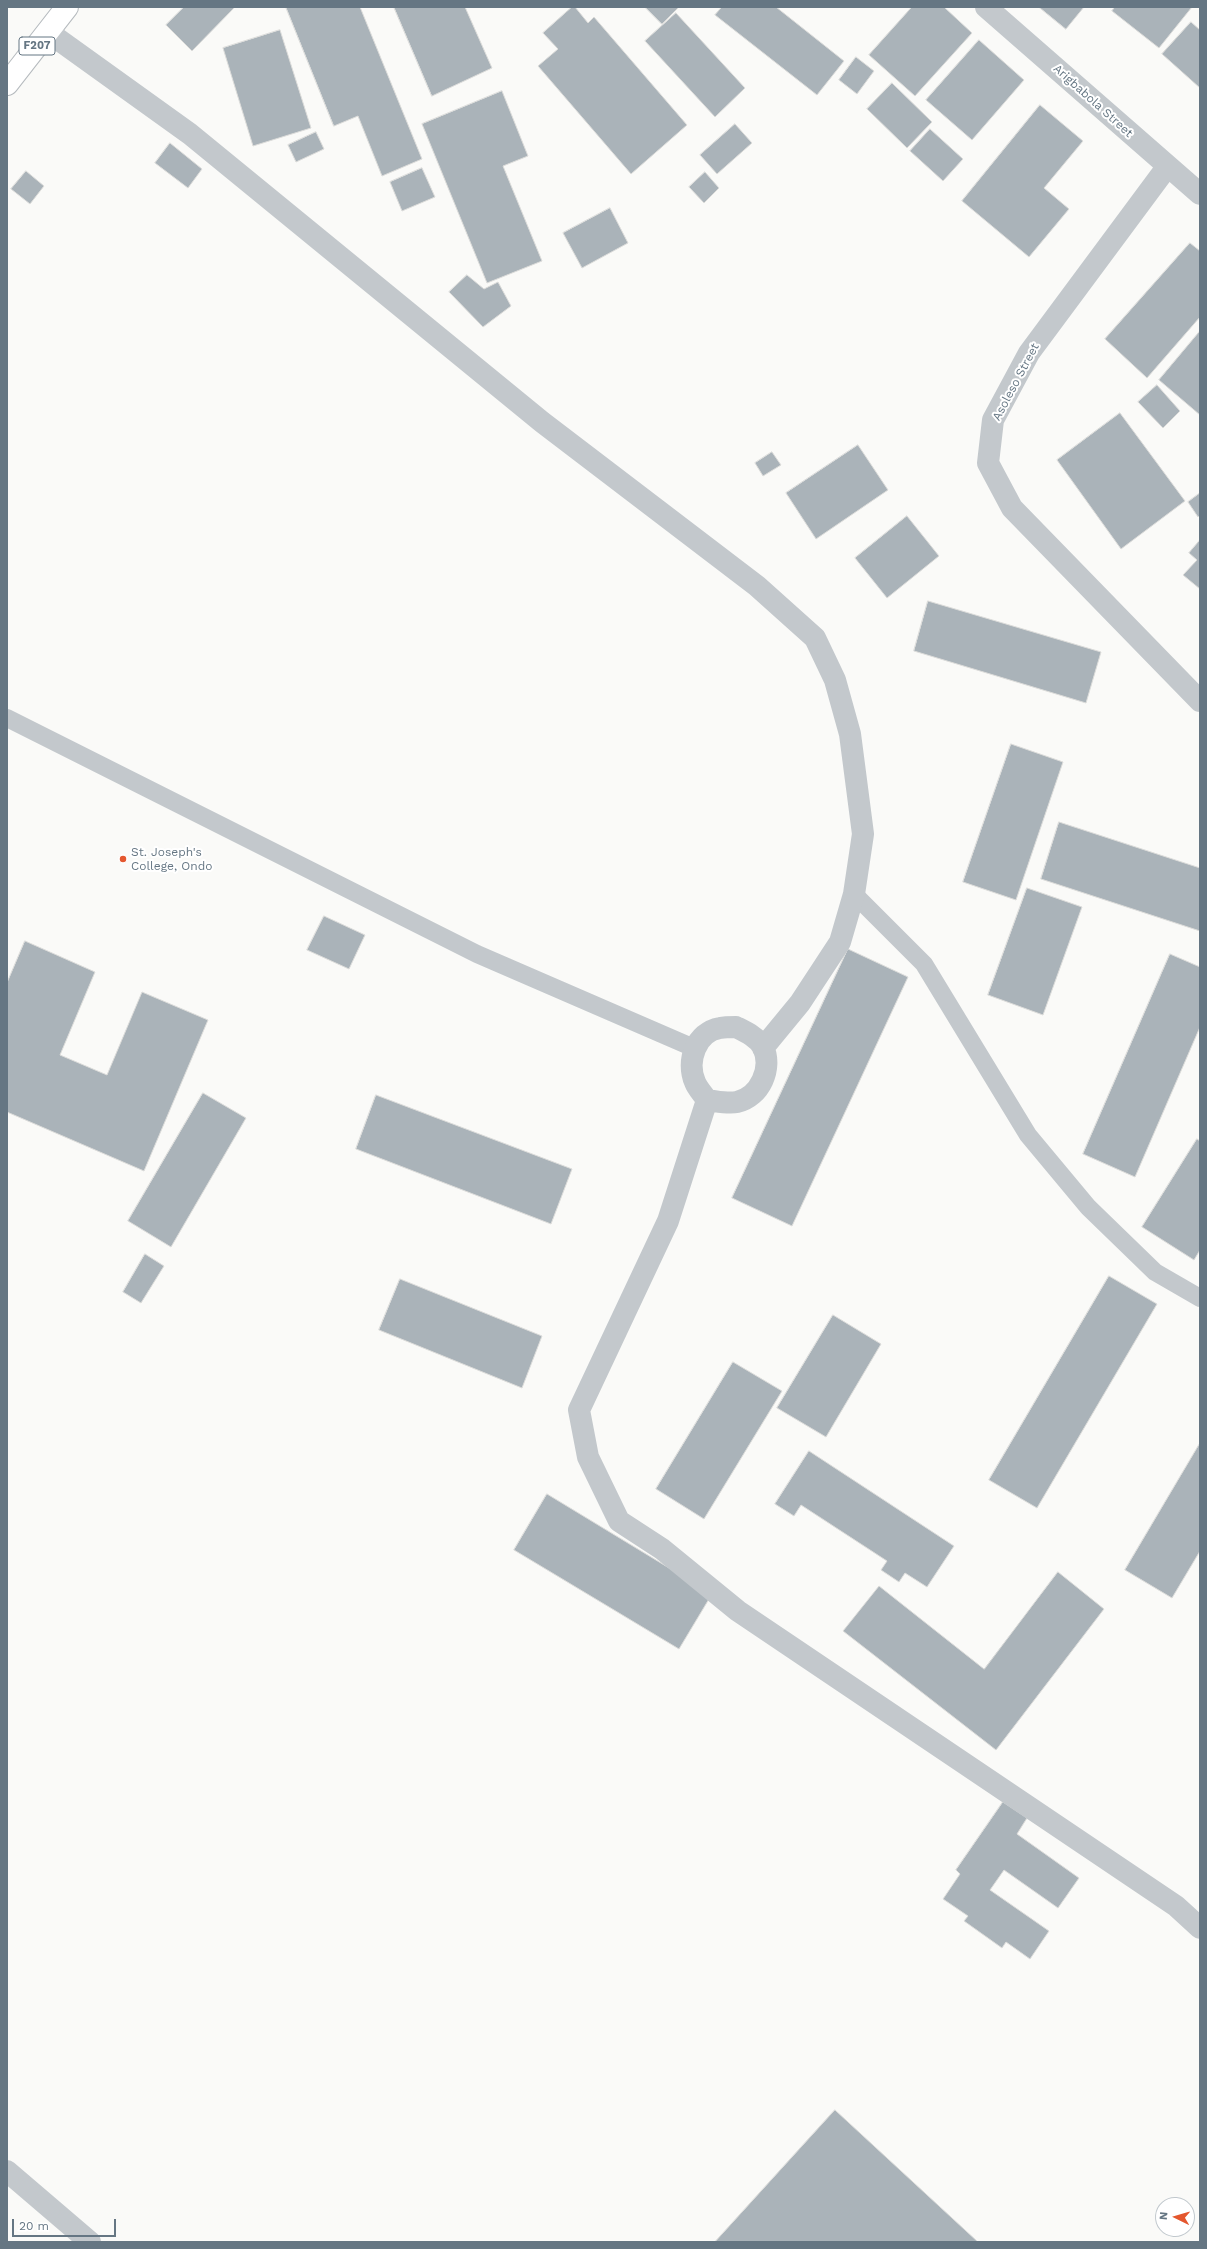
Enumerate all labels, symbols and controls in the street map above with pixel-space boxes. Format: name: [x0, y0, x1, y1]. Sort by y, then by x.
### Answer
road number: F207: [19, 37, 55, 55]
street label: Arigbabola Street: [1050, 61, 1136, 141]
street label: Asoleso Street: [990, 341, 1042, 423]
place label: St. Joseph's College, Ondo: [131, 845, 212, 873]
marker: St. Joseph's College, Ondo: [118, 854, 128, 864]
north arrow: [1155, 2197, 1195, 2237]
scale bar: [14, 2211, 118, 2237]
text: N: [1157, 2211, 1170, 2221]
text: 20 m: [19, 2219, 49, 2233]

